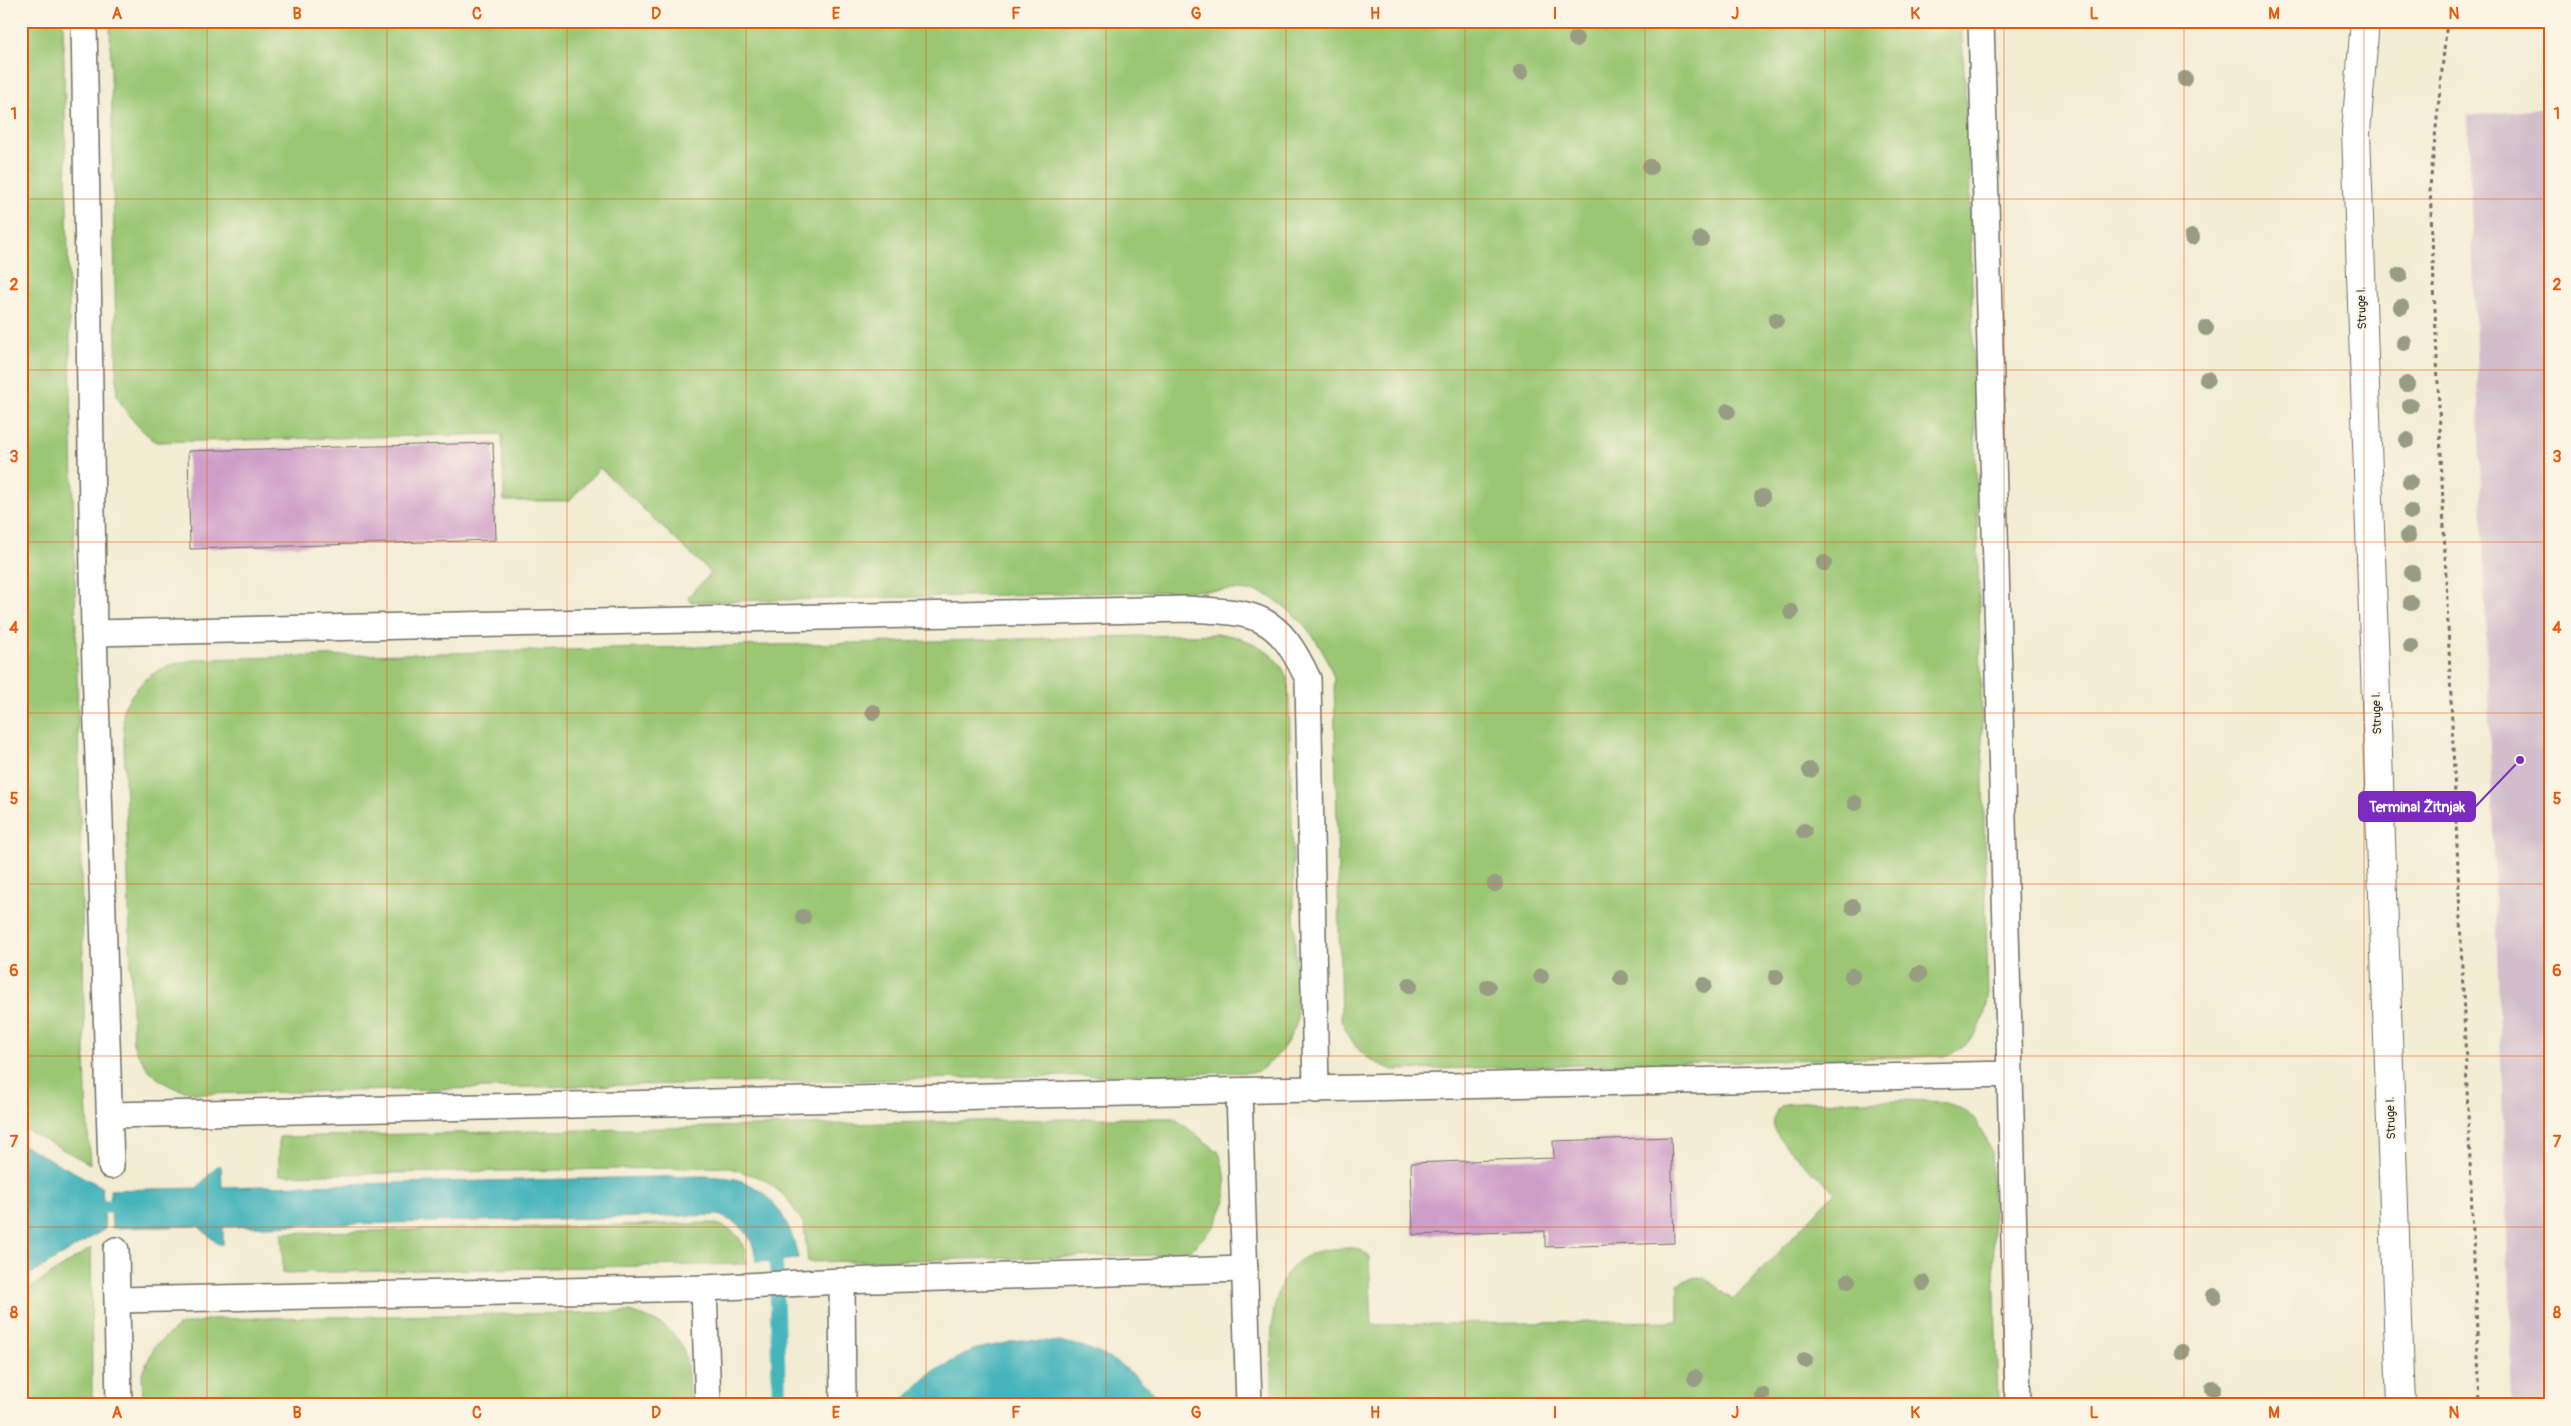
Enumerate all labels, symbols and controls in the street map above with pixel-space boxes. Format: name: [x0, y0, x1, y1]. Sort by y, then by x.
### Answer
text: A: [112, 4, 123, 24]
text: B: [292, 4, 302, 24]
text: C: [472, 4, 482, 24]
text: D: [651, 4, 661, 24]
text: E: [832, 4, 841, 24]
text: F: [1011, 4, 1021, 24]
text: G: [1191, 4, 1202, 24]
text: H: [1370, 4, 1380, 24]
text: I: [1553, 4, 1557, 24]
text: J: [1731, 4, 1739, 24]
text: K: [1910, 4, 1920, 24]
text: L: [2089, 4, 2099, 24]
text: M: [2268, 4, 2280, 24]
text: N: [2449, 4, 2460, 24]
text: 1: [11, 104, 17, 124]
text: 1: [2554, 104, 2560, 124]
text: 2: [10, 275, 19, 295]
text: 2: [2553, 275, 2562, 295]
street label: Struge I.: [2354, 286, 2370, 330]
text: 3: [10, 447, 19, 467]
text: 3: [2553, 447, 2562, 467]
text: 4: [9, 618, 19, 638]
text: 4: [2552, 618, 2562, 638]
street label: Struge I.: [2369, 691, 2385, 735]
text: 5: [10, 789, 19, 809]
text: 5: [2553, 789, 2562, 809]
callout: Terminal Žitnjak: [2359, 792, 2475, 821]
text: Terminal Žitnjak: [2368, 798, 2465, 816]
text: 6: [9, 961, 19, 981]
text: 6: [2552, 961, 2562, 981]
street label: Struge I.: [2383, 1096, 2399, 1140]
text: 7: [10, 1132, 19, 1152]
text: 7: [2553, 1132, 2562, 1152]
text: 8: [10, 1303, 18, 1323]
text: 8: [2553, 1303, 2561, 1323]
text: A: [112, 1403, 123, 1423]
text: B: [292, 1403, 302, 1423]
text: C: [472, 1403, 482, 1423]
text: D: [651, 1403, 661, 1423]
text: E: [832, 1403, 841, 1423]
text: F: [1011, 1403, 1021, 1423]
text: G: [1191, 1403, 1202, 1423]
text: H: [1370, 1403, 1380, 1423]
text: I: [1553, 1403, 1557, 1423]
text: J: [1731, 1403, 1739, 1423]
text: K: [1910, 1403, 1920, 1423]
text: L: [2089, 1403, 2099, 1423]
text: M: [2268, 1403, 2280, 1423]
text: N: [2449, 1403, 2460, 1423]

